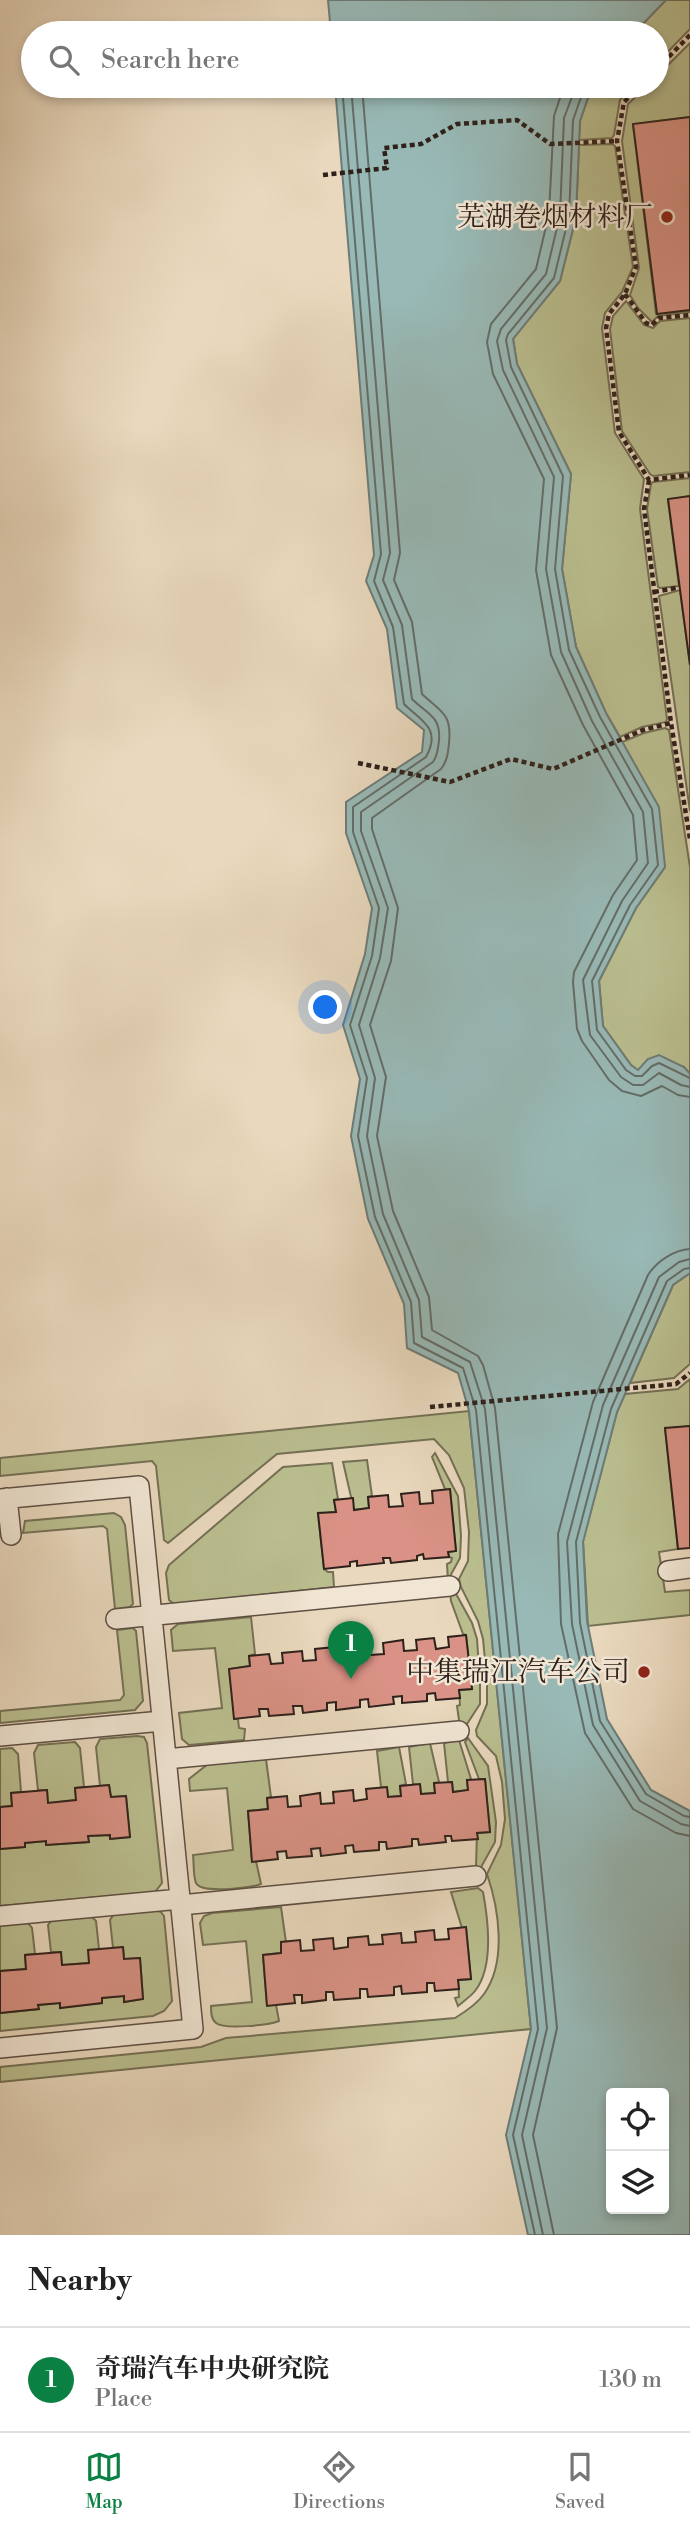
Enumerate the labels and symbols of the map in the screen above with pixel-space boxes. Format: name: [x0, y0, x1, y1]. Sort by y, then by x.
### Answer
place label: 芜湖卷烟材料厂: [457, 200, 653, 235]
marker: 芜湖卷烟材料厂: [659, 209, 675, 225]
your location: [308, 990, 342, 1024]
pin: 1: [328, 1621, 374, 1679]
place label: 中集瑞江汽车公司: [406, 1655, 630, 1690]
marker: 中集瑞江汽车公司: [636, 1664, 652, 1680]

